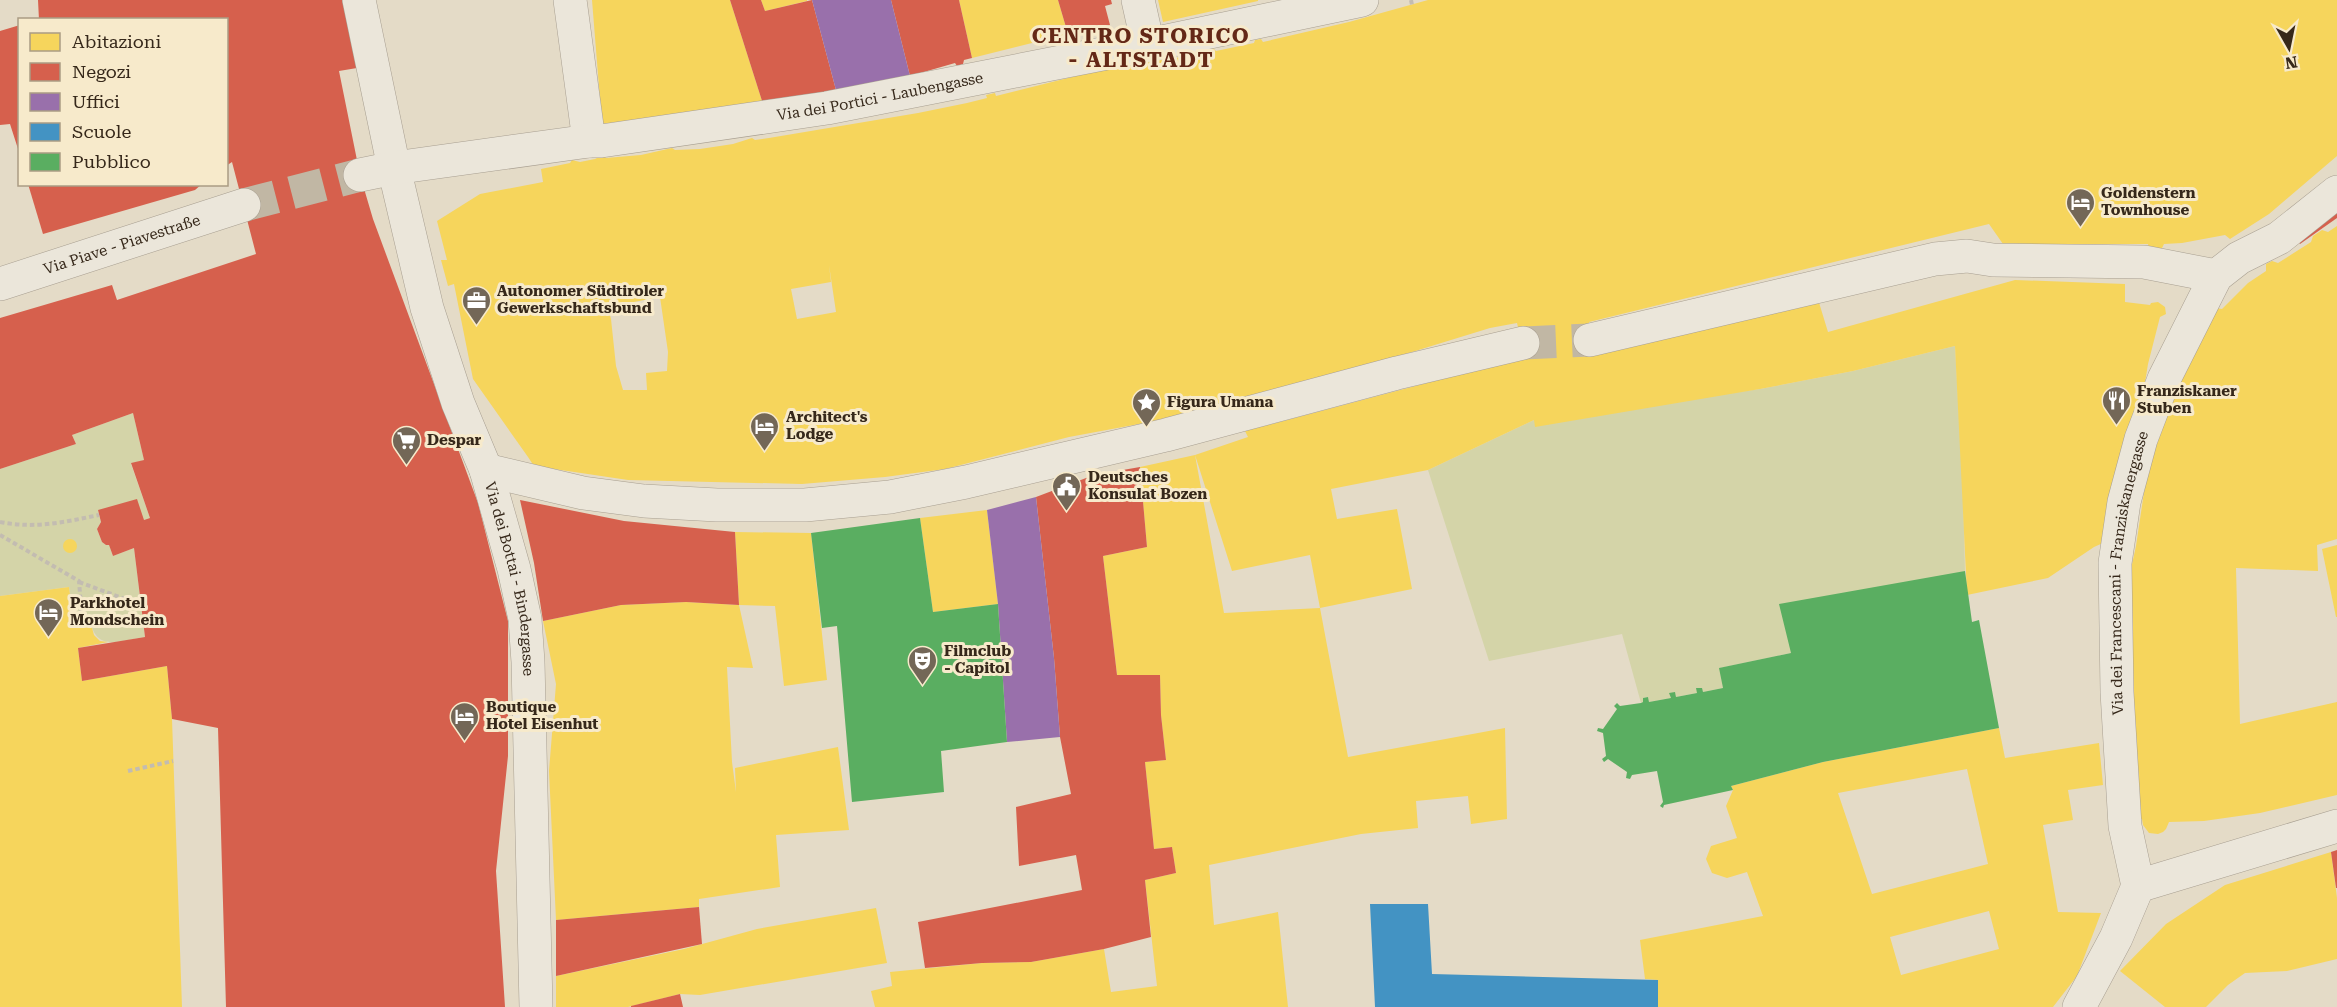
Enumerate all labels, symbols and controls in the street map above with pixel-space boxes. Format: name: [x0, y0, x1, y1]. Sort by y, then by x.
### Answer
legend: [18, 18, 228, 186]
north arrow: [2259, 18, 2319, 78]
district label: CENTRO STORICO - ALTSTADT: [1032, 24, 1250, 72]
text: Abitazioni: [72, 31, 161, 52]
text: N: [2284, 52, 2299, 73]
text: Negozi: [72, 61, 131, 82]
street label: Via dei Portici - Laubengasse: [775, 69, 985, 124]
text: Uffici: [72, 91, 120, 112]
text: Scuole: [72, 121, 131, 142]
text: Pubblico: [72, 151, 151, 172]
place label: Goldenstern Townhouse: [2101, 184, 2196, 219]
hotel icon: Goldenstern Townhouse: [2064, 186, 2096, 228]
street label: Via Piave - Piavestraße: [41, 211, 202, 278]
place label: Autonomer Südtiroler Gewerkschaftsbund: [497, 282, 664, 317]
office icon: Autonomer Südtiroler Gewerkschaftsbund: [460, 284, 492, 326]
place label: Franziskaner Stuben: [2137, 382, 2237, 417]
restaurant icon: Franziskaner Stuben: [2100, 384, 2132, 426]
place icon: Figura Umana: [1130, 386, 1162, 428]
place label: Figura Umana: [1167, 393, 1274, 411]
place label: Architect's Lodge: [786, 408, 868, 443]
hotel icon: Architect's Lodge: [749, 410, 781, 452]
supermarket icon: Despar: [390, 424, 422, 466]
street label: Via dei Francescani - Franziskanergasse: [2106, 428, 2152, 716]
place label: Despar: [427, 431, 481, 449]
place label: Deutsches Konsulat Bozen: [1088, 468, 1207, 503]
public building icon: Deutsches Konsulat Bozen: [1051, 470, 1083, 512]
street label: Via dei Bottai - Bindergasse: [481, 480, 537, 676]
place label: Parkhotel Mondschein: [70, 594, 164, 629]
hotel icon: Parkhotel Mondschein: [33, 596, 65, 638]
place label: Filmclub - Capitol: [944, 642, 1011, 677]
theatre icon: Filmclub - Capitol: [907, 644, 939, 686]
place label: Boutique Hotel Eisenhut: [486, 698, 598, 733]
hotel icon: Boutique Hotel Eisenhut: [449, 700, 481, 742]

